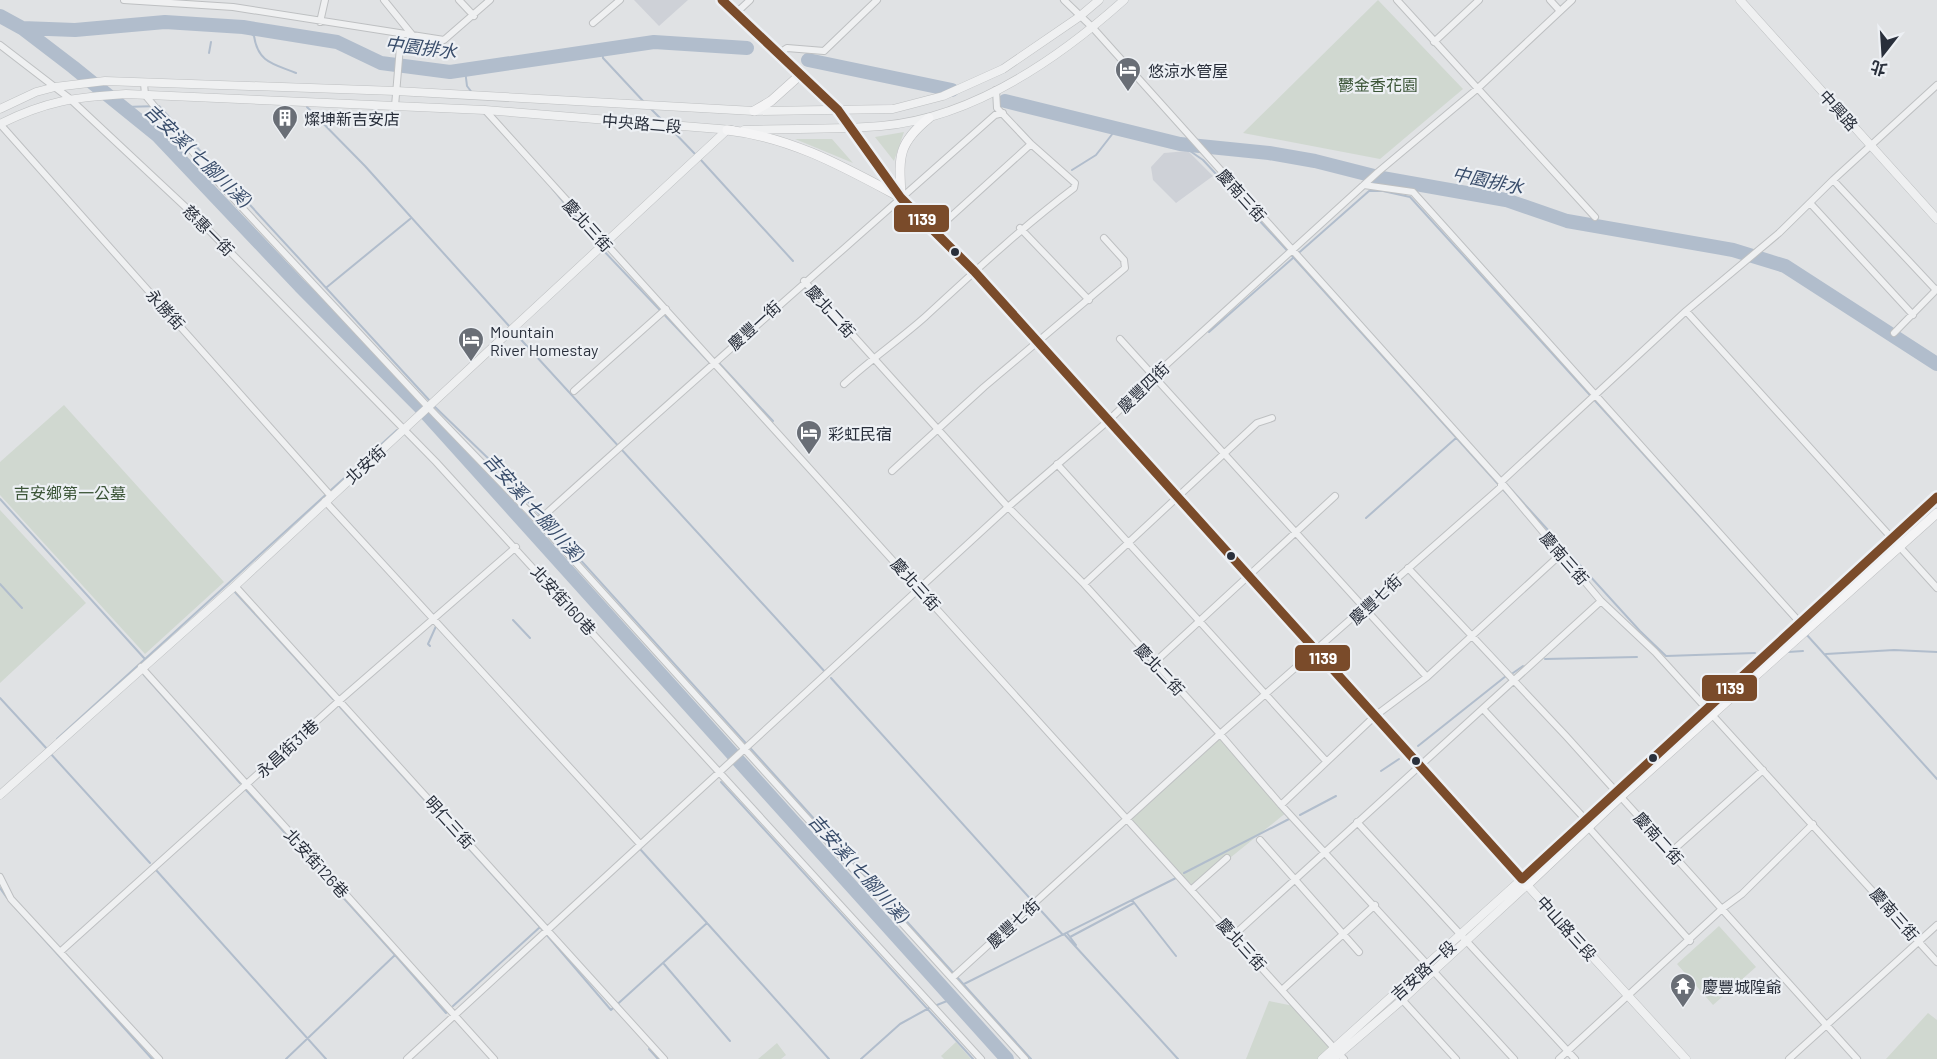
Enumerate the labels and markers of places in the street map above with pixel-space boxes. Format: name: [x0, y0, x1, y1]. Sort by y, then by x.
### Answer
hotel icon: 悠涼水管屋: [1113, 55, 1143, 93]
place label: 悠涼水管屋: [1148, 61, 1228, 80]
building icon: 燦坤新吉安店: [270, 103, 300, 141]
place label: 燦坤新吉安店: [304, 109, 400, 128]
unlabelled marker: [949, 246, 961, 258]
place label: Mountain River Homestay: [490, 322, 599, 359]
hotel icon: Mountain River Homestay: [456, 325, 486, 363]
hotel icon: 彩虹民宿: [794, 418, 824, 456]
place label: 彩虹民宿: [828, 424, 892, 443]
unlabelled marker: [1225, 550, 1237, 562]
unlabelled marker: [1647, 752, 1659, 764]
unlabelled marker: [1410, 755, 1422, 767]
temple icon: 慶豐城隍爺: [1668, 971, 1698, 1009]
place label: 慶豐城隍爺: [1702, 977, 1782, 996]

